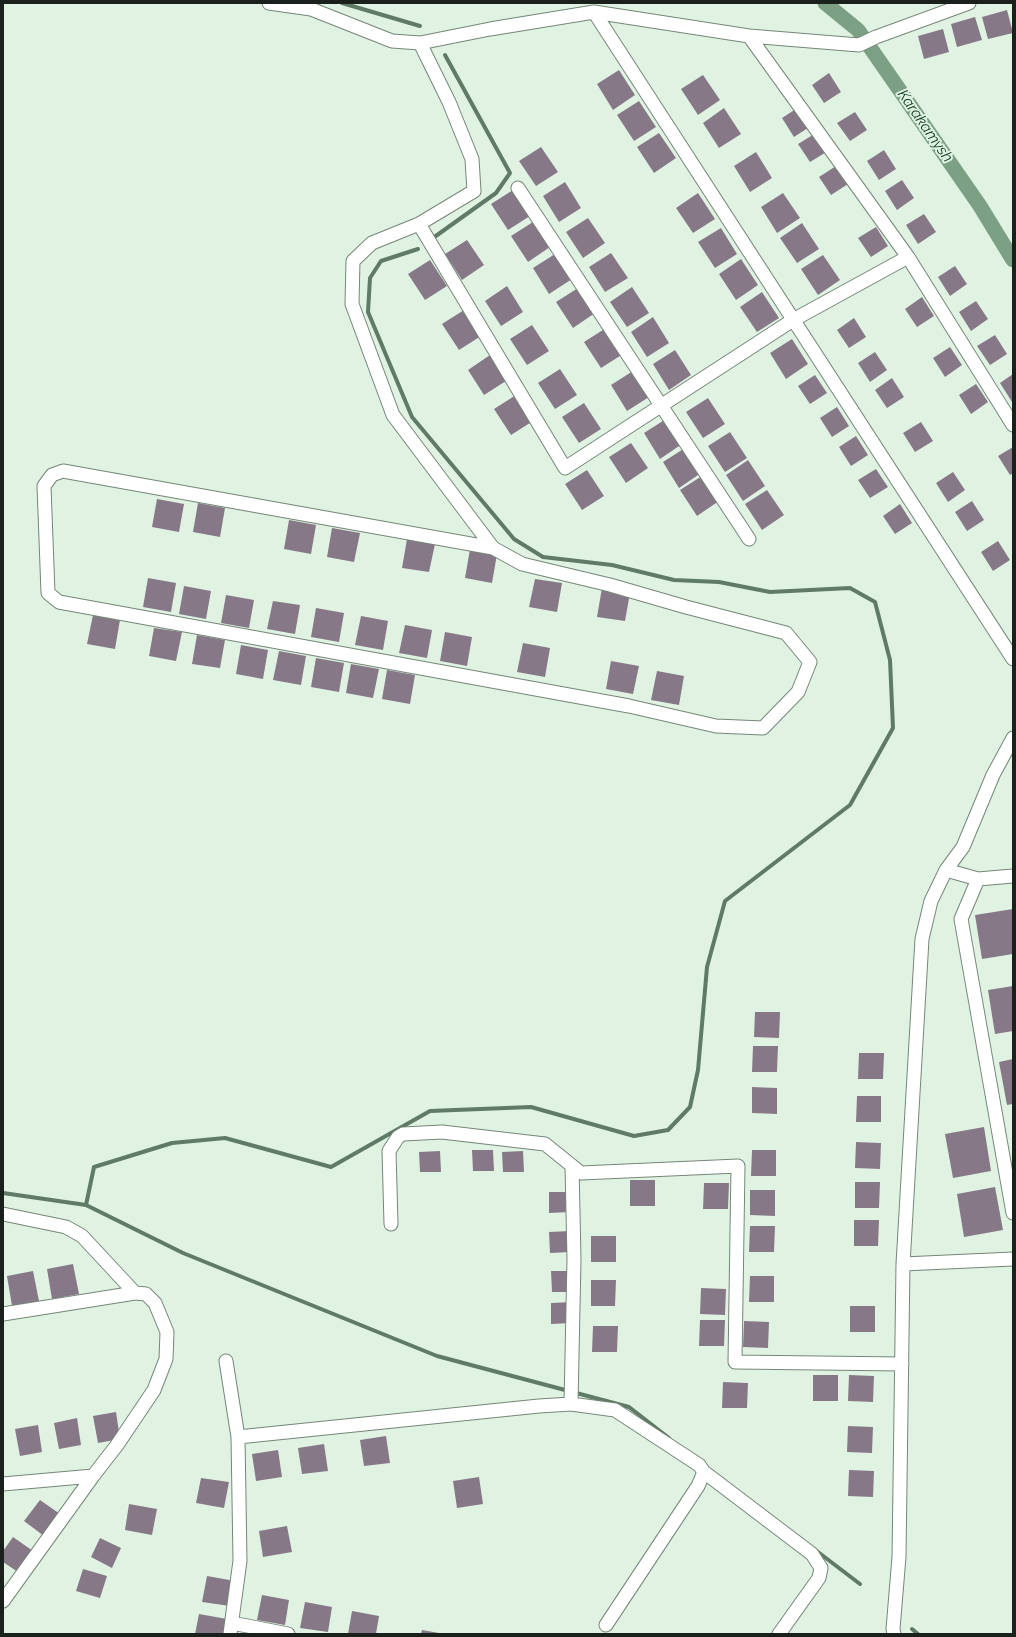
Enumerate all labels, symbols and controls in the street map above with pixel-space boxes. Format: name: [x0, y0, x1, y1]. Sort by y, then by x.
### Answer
water label: Karakamysh: [893, 86, 957, 166]

